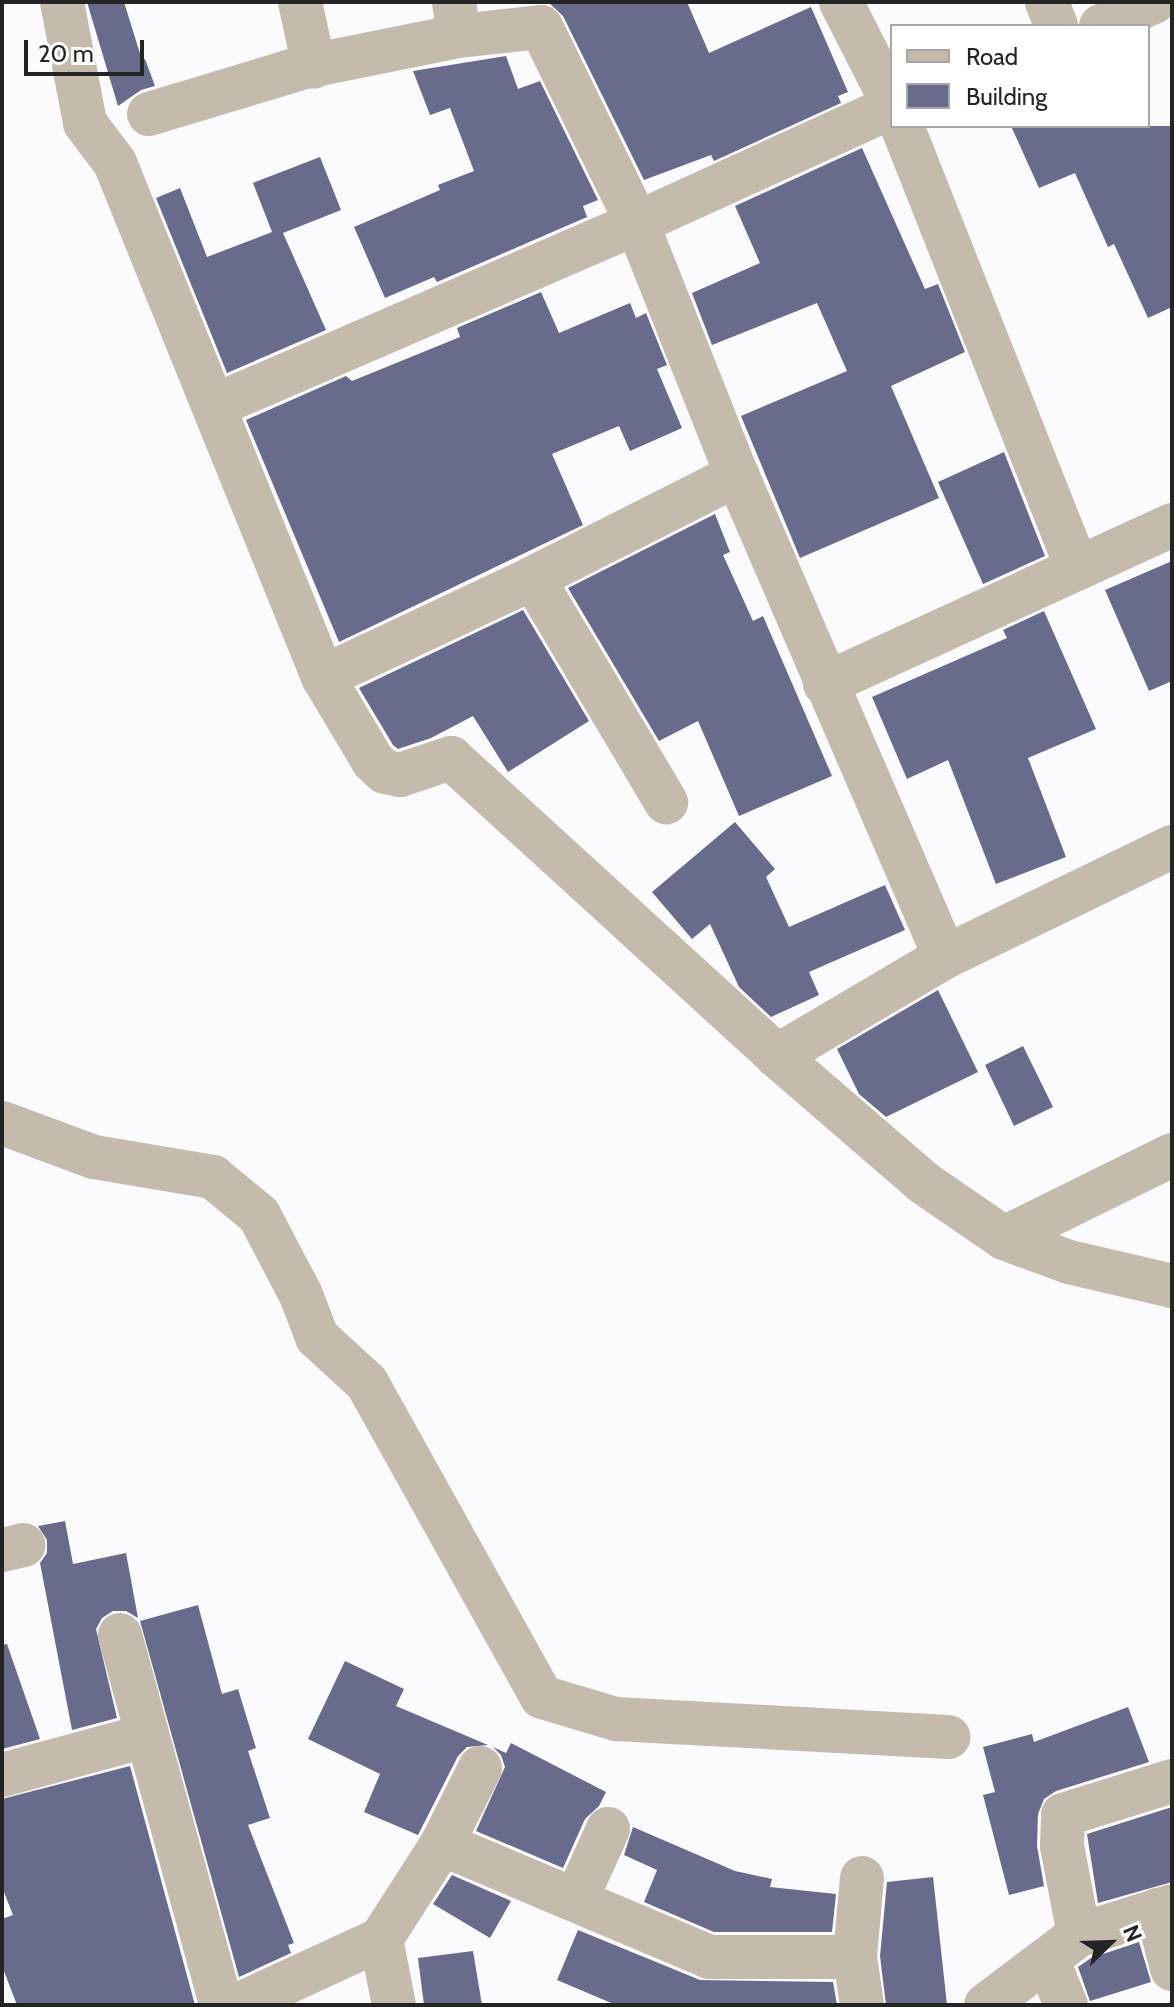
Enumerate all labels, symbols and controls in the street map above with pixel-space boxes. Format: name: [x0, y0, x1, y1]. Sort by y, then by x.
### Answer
scale bar: [28, 24, 148, 74]
legend: [890, 24, 1150, 128]
text: 20 m: [38, 39, 94, 68]
text: Road: [966, 42, 1018, 71]
text: Building: [966, 82, 1047, 111]
north arrow: [1070, 1903, 1150, 1983]
text: N: [1117, 1921, 1148, 1946]

